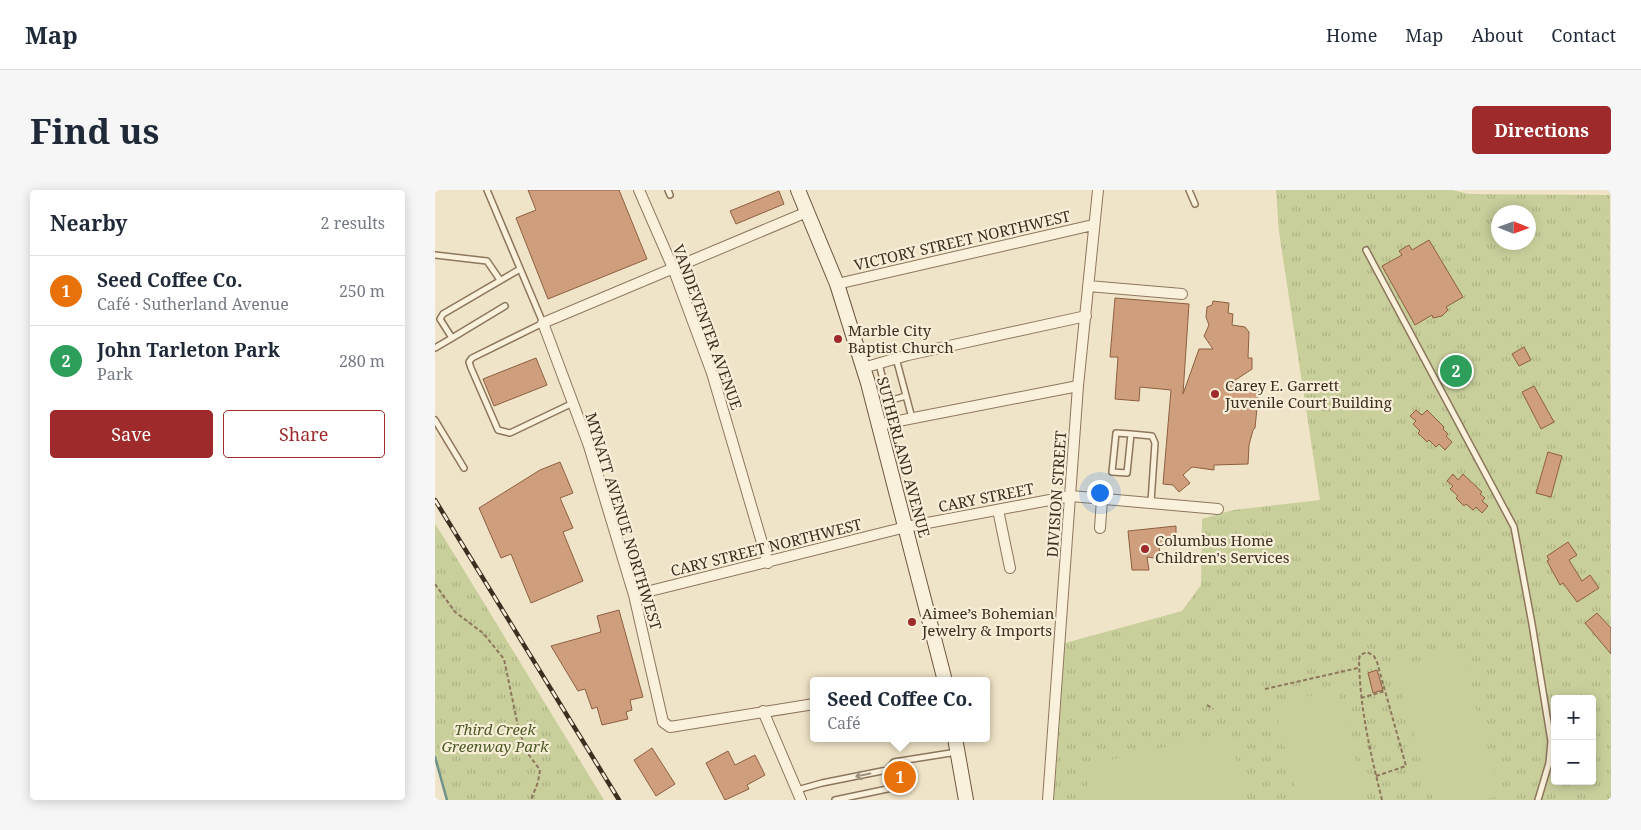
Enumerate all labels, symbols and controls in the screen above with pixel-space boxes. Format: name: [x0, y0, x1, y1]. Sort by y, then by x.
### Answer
text: Map: [25, 18, 78, 51]
text: Home: [1326, 23, 1377, 47]
text: Map: [1405, 23, 1443, 47]
text: About: [1471, 23, 1523, 47]
text: Contact: [1551, 23, 1616, 47]
button: Directions: [1472, 106, 1611, 154]
text: Find us: [30, 107, 159, 154]
street label: VICTORY STREET NORTHWEST: [852, 205, 1072, 275]
north arrow: [1491, 205, 1536, 250]
text: Nearby: [50, 209, 128, 237]
text: 2 results: [321, 212, 385, 234]
street label: VANDEVENTER AVENUE: [669, 242, 747, 412]
text: Seed Coffee Co.: [97, 267, 243, 293]
text: 1: [61, 280, 71, 302]
text: 250 m: [339, 280, 385, 302]
text: Café · Sutherland Avenue: [97, 293, 289, 315]
place label: Marble City Baptist Church: [848, 320, 954, 357]
marker: Marble City Baptist Church: [832, 333, 844, 345]
text: John Tarleton Park: [97, 337, 280, 363]
text: 2: [61, 350, 71, 372]
text: 280 m: [339, 350, 385, 372]
pin: 2: [1440, 352, 1472, 390]
text: Park: [97, 363, 133, 385]
street label: SUTHERLAND AVENUE: [873, 374, 935, 540]
place label: Carey E. Garrett Juvenile Court Building: [1224, 375, 1392, 412]
marker: Carey E. Garrett Juvenile Court Building: [1209, 388, 1221, 400]
button: Save: [50, 410, 213, 458]
button: Share: [223, 410, 385, 458]
street label: MYNATT AVENUE NORTHWEST: [581, 410, 667, 632]
street label: DIVISION STREET: [1042, 430, 1070, 558]
street label: CARY STREET: [936, 478, 1036, 516]
your location: [1087, 480, 1113, 506]
street label: CARY STREET NORTHWEST: [668, 514, 864, 580]
place label: Columbus Home Children's Services: [1155, 530, 1290, 567]
marker: Columbus Home Children's Services: [1139, 543, 1151, 555]
place label: Aimee’s Bohemian Jewelry & Imports: [921, 603, 1055, 640]
marker: Aimee’s Bohemian Jewelry & Imports: [906, 616, 918, 628]
popup: [810, 677, 990, 742]
text: Seed Coffee Co.: [827, 686, 973, 712]
map controls: [1551, 695, 1596, 785]
button: +: [1551, 695, 1596, 740]
text: Café: [827, 712, 861, 734]
park label: Third Creek Greenway Park: [441, 719, 549, 756]
button: −: [1551, 740, 1596, 785]
pin: 1: [884, 758, 916, 796]
one-way arrow: [855, 771, 871, 780]

